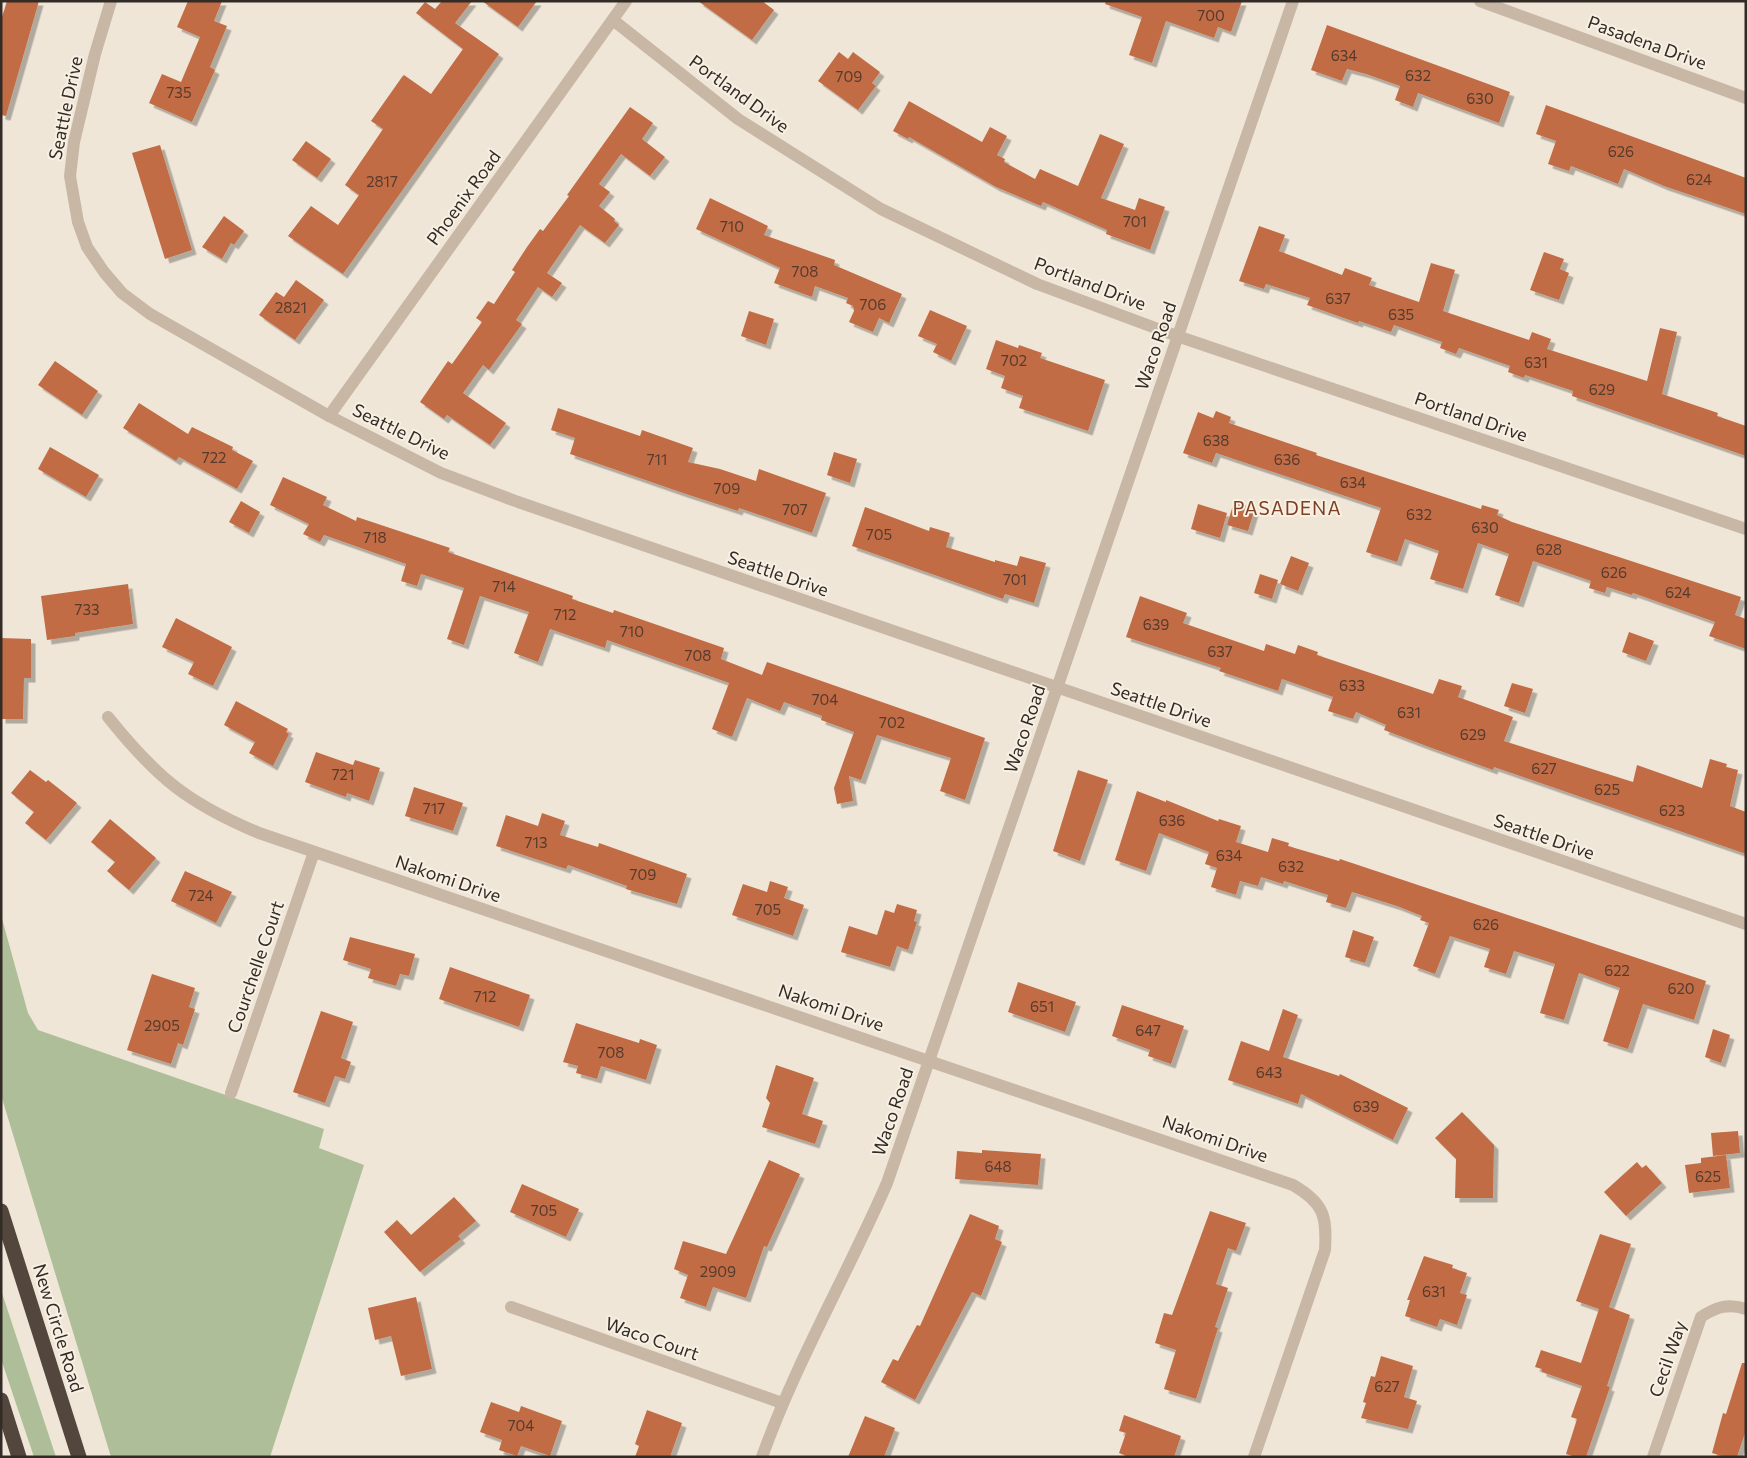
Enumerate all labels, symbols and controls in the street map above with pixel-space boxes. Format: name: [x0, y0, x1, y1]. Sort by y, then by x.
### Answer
house number: 700: [1197, 6, 1225, 24]
street label: Pasadena Drive: [1585, 10, 1710, 74]
house number: 634: [1331, 46, 1357, 64]
street label: Portland Drive: [685, 50, 794, 137]
street label: Seattle Drive: [43, 54, 87, 162]
house number: 632: [1405, 66, 1431, 84]
house number: 709: [836, 67, 862, 85]
house number: 735: [166, 83, 192, 101]
house number: 630: [1466, 89, 1494, 107]
house number: 626: [1608, 142, 1634, 160]
street label: Phoenix Road: [421, 146, 505, 249]
house number: 624: [1686, 170, 1712, 188]
house number: 2817: [366, 172, 398, 190]
house number: 701: [1123, 212, 1147, 230]
house number: 710: [720, 217, 744, 235]
street label: Portland Drive: [1031, 252, 1149, 314]
house number: 708: [792, 262, 818, 280]
house number: 637: [1325, 289, 1351, 307]
house number: 706: [860, 295, 886, 313]
house number: 2821: [275, 298, 307, 316]
street label: Waco Road: [1130, 299, 1180, 393]
house number: 635: [1388, 305, 1414, 323]
house number: 702: [1001, 351, 1027, 369]
house number: 631: [1524, 353, 1548, 371]
house number: 629: [1589, 380, 1615, 398]
street label: Portland Drive: [1412, 386, 1531, 446]
street label: Seattle Drive: [349, 398, 454, 464]
house number: 638: [1203, 431, 1229, 449]
house number: 722: [202, 448, 226, 466]
house number: 711: [647, 450, 667, 468]
house number: 636: [1274, 450, 1300, 468]
house number: 634: [1340, 473, 1366, 491]
house number: 709: [714, 479, 740, 497]
district label: PASADENA: [1233, 496, 1342, 519]
house number: 707: [782, 500, 808, 518]
house number: 632: [1406, 505, 1432, 523]
house number: 630: [1471, 518, 1499, 536]
house number: 705: [866, 525, 892, 543]
house number: 718: [363, 528, 387, 546]
house number: 628: [1536, 540, 1562, 558]
street label: Seattle Drive: [725, 546, 832, 601]
house number: 626: [1601, 563, 1627, 581]
house number: 701: [1003, 570, 1027, 588]
house number: 714: [492, 577, 516, 595]
house number: 624: [1665, 583, 1691, 601]
house number: 733: [75, 600, 100, 618]
house number: 712: [554, 605, 576, 623]
house number: 639: [1143, 615, 1169, 633]
house number: 710: [620, 622, 644, 640]
house number: 637: [1207, 642, 1233, 660]
house number: 708: [685, 646, 711, 664]
house number: 633: [1339, 676, 1365, 694]
street label: Seattle Drive: [1108, 677, 1215, 732]
street label: Waco Road: [999, 682, 1049, 776]
house number: 704: [812, 690, 838, 708]
house number: 631: [1397, 703, 1421, 721]
house number: 702: [879, 713, 905, 731]
house number: 629: [1460, 725, 1486, 743]
house number: 627: [1531, 759, 1557, 777]
house number: 721: [332, 765, 354, 783]
house number: 625: [1594, 780, 1620, 798]
house number: 717: [423, 799, 445, 817]
house number: 623: [1659, 801, 1685, 819]
street label: Seattle Drive: [1491, 809, 1598, 864]
house number: 636: [1159, 811, 1185, 829]
house number: 713: [525, 833, 547, 851]
house number: 634: [1216, 846, 1242, 864]
street label: Nakomi Drive: [393, 850, 504, 906]
house number: 632: [1278, 857, 1304, 875]
house number: 709: [630, 865, 656, 883]
house number: 724: [189, 886, 213, 904]
street label: Courchelle Court: [222, 898, 288, 1036]
house number: 705: [755, 900, 781, 918]
house number: 626: [1473, 915, 1499, 933]
house number: 622: [1604, 961, 1630, 979]
street label: Nakomi Drive: [776, 979, 887, 1035]
house number: 620: [1667, 979, 1695, 997]
house number: 712: [474, 987, 496, 1005]
house number: 651: [1030, 997, 1054, 1015]
house number: 2905: [144, 1016, 180, 1034]
house number: 647: [1135, 1021, 1161, 1039]
house number: 708: [598, 1043, 624, 1061]
house number: 643: [1256, 1063, 1282, 1081]
street label: Waco Road: [867, 1065, 917, 1159]
house number: 639: [1353, 1097, 1379, 1115]
street label: Nakomi Drive: [1160, 1110, 1271, 1166]
house number: 648: [984, 1157, 1012, 1175]
house number: 625: [1695, 1167, 1721, 1185]
house number: 705: [531, 1201, 557, 1219]
street label: New Circle Road: [29, 1261, 89, 1395]
house number: 2909: [700, 1262, 736, 1280]
house number: 631: [1422, 1282, 1446, 1300]
street label: Waco Court: [603, 1312, 702, 1364]
street label: Cecil Way: [1644, 1318, 1690, 1400]
house number: 627: [1374, 1377, 1400, 1395]
house number: 704: [508, 1416, 534, 1434]

